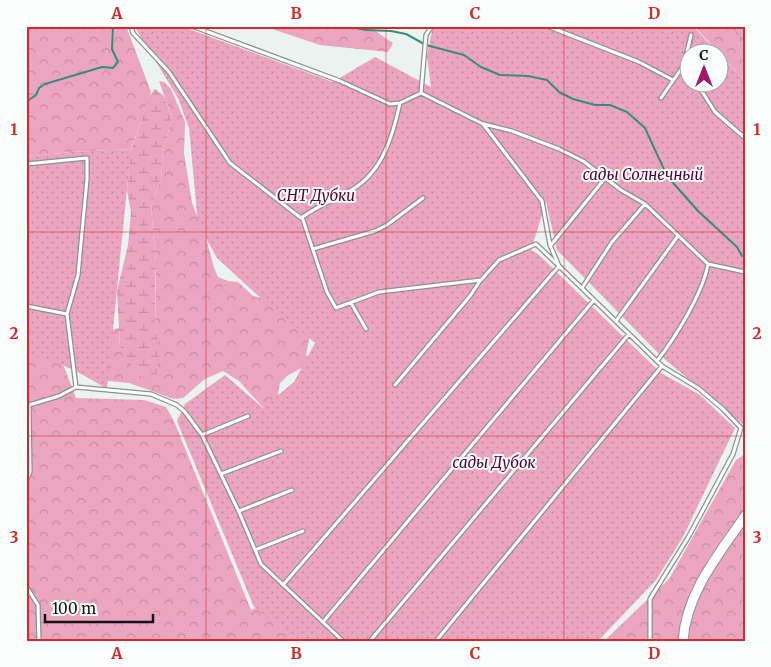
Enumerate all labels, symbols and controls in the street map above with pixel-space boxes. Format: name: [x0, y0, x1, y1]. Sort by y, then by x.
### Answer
text: A: [110, 3, 123, 23]
text: B: [290, 3, 302, 23]
text: C: [470, 3, 480, 23]
text: D: [648, 3, 660, 23]
north arrow: [678, 42, 728, 92]
text: С: [699, 46, 709, 64]
text: 1: [10, 119, 18, 139]
text: 1: [753, 119, 761, 139]
park label: сады Солнечный: [583, 165, 703, 184]
park label: СНТ Дубки: [277, 186, 355, 205]
text: 2: [9, 323, 19, 343]
text: 2: [752, 323, 762, 343]
park label: сады Дубок: [452, 453, 536, 472]
text: 3: [9, 527, 19, 547]
text: 3: [752, 527, 762, 547]
scale bar: [45, 592, 152, 624]
text: 100 m: [52, 599, 96, 618]
text: A: [110, 643, 123, 663]
text: B: [290, 643, 302, 663]
text: C: [470, 643, 480, 663]
text: D: [648, 643, 660, 663]

